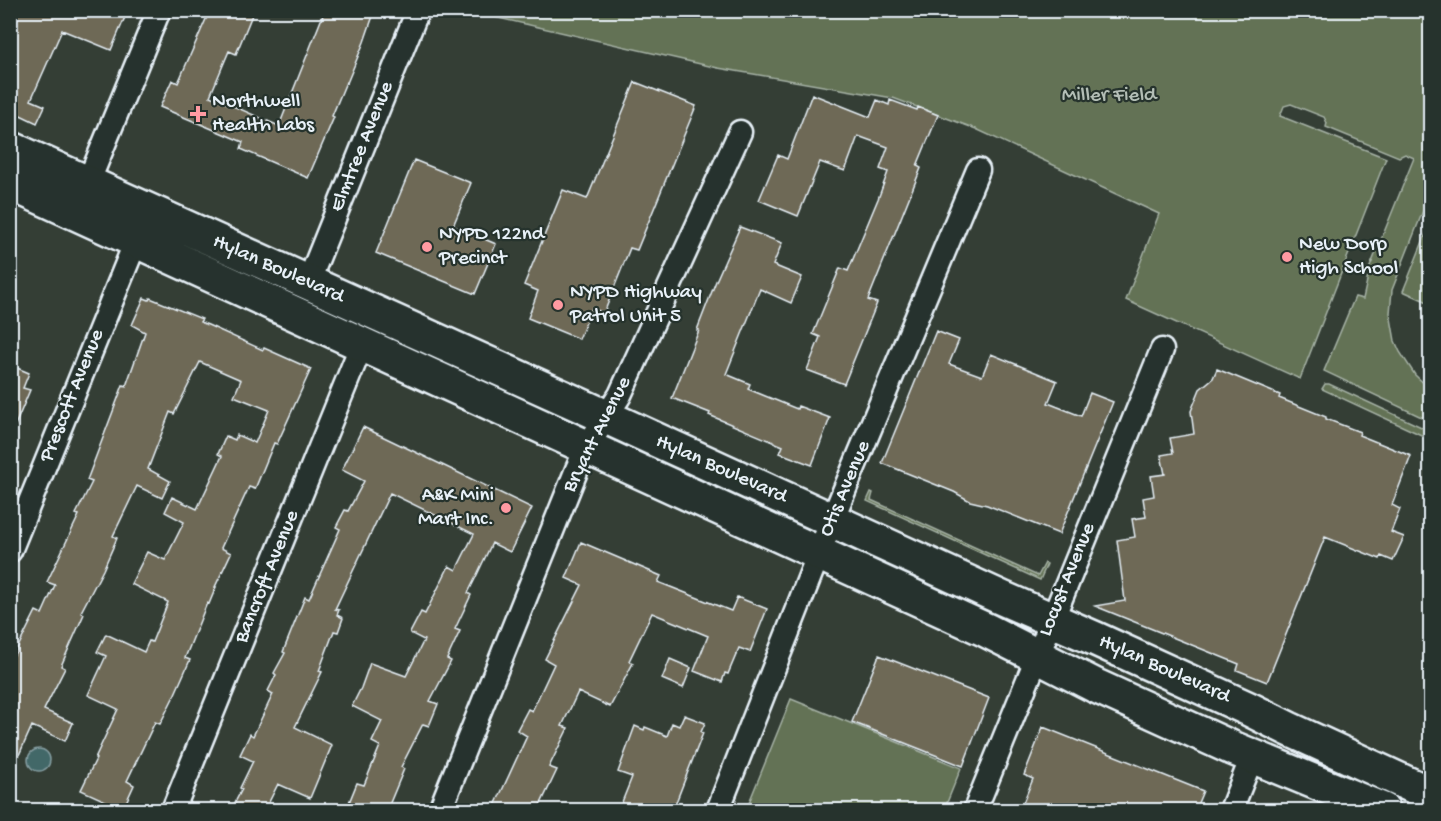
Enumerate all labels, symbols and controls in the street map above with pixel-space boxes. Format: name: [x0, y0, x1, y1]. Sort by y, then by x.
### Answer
street label: Elmtree Avenue: [325, 77, 401, 216]
park label: Miller Field: [1062, 84, 1158, 109]
place label: Northwell Health Labs: [212, 90, 315, 139]
marker: Northwell Health Labs: [189, 105, 207, 123]
place label: NYPD 122nd Precinct: [438, 223, 546, 272]
street label: Hylan Boulevard: [208, 230, 349, 311]
place label: New Dorp High School: [1299, 233, 1398, 282]
marker: NYPD 122nd Precinct: [420, 240, 434, 254]
marker: New Dorp High School: [1280, 250, 1294, 264]
place label: NYPD Highway Patrol Unit 5: [569, 281, 702, 330]
marker: NYPD Highway Patrol Unit 5: [551, 298, 565, 312]
street label: Prescott Avenue: [35, 325, 111, 467]
street label: Bryant Avenue: [558, 372, 638, 498]
street label: Hylan Boulevard: [651, 430, 792, 511]
street label: Otis Avenue: [815, 436, 878, 541]
place label: A&K Mini Mart Inc.: [418, 484, 494, 533]
marker: A&K Mini Mart Inc.: [499, 501, 513, 515]
street label: Bancroft Avenue: [230, 506, 306, 648]
street label: Locust Avenue: [1034, 519, 1103, 640]
street label: Hylan Boulevard: [1094, 630, 1235, 711]

